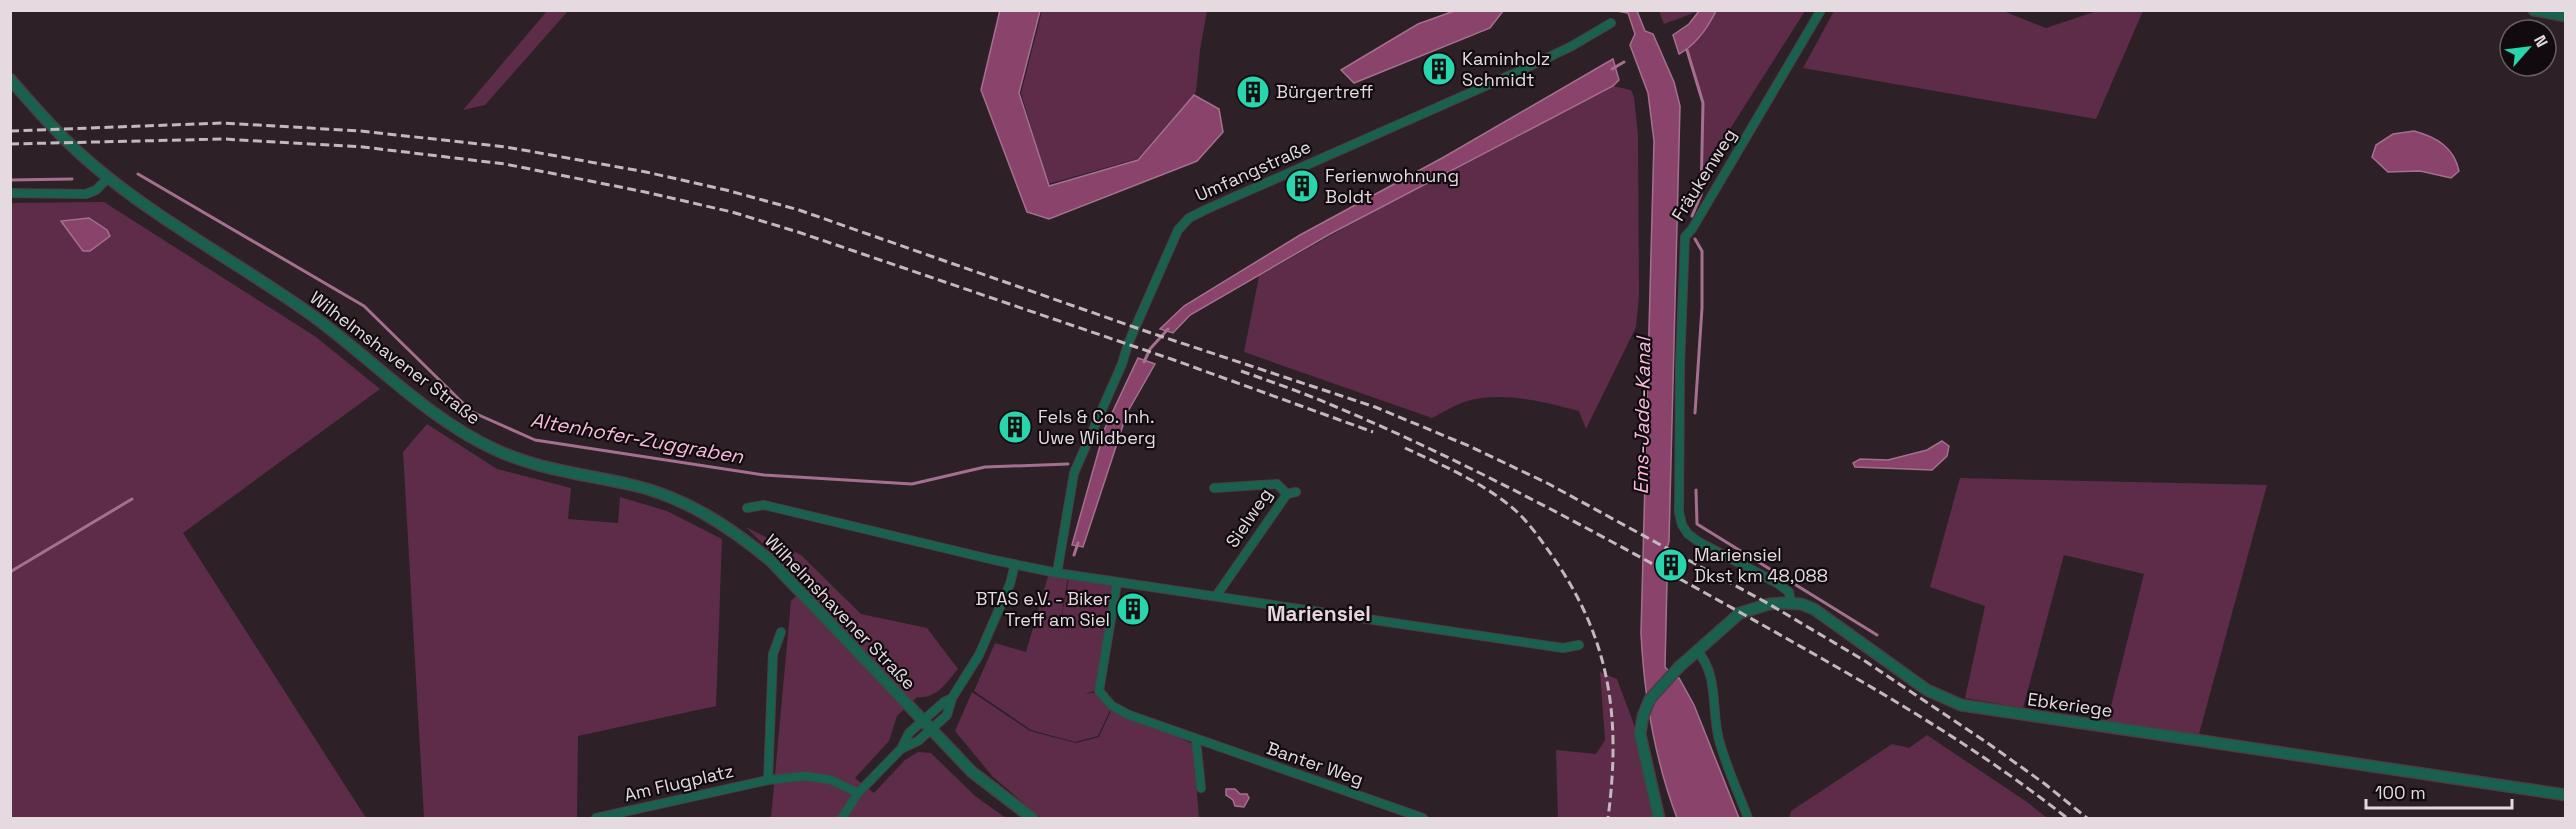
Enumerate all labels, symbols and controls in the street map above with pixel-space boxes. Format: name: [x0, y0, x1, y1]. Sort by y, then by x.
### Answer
north arrow: [2498, 18, 2558, 78]
text: N: [2529, 32, 2553, 51]
place label: Kaminholz Schmidt: [1462, 47, 1550, 91]
building icon: Kaminholz Schmidt: [1421, 51, 1457, 87]
building icon: Bürgertreff: [1235, 74, 1271, 110]
place label: Bürgertreff: [1276, 80, 1373, 103]
street label: Fräukenweg: [1666, 124, 1741, 225]
street label: Umfangstraße: [1191, 135, 1314, 206]
place label: Ferienwohnung Boldt: [1325, 164, 1459, 208]
building icon: Ferienwohnung Boldt: [1284, 168, 1320, 204]
street label: Wilhelmshavener Straße: [305, 286, 485, 429]
water label: Ems-Jade-Kanal: [1628, 335, 1656, 495]
place label: Fels & Co. Inh. Uwe Wildberg: [1038, 405, 1156, 449]
water label: Altenhofer-Zuggraben: [529, 406, 746, 470]
building icon: Fels & Co. Inh. Uwe Wildberg: [997, 409, 1033, 445]
street label: Sielweg: [1220, 484, 1277, 552]
street label: Wilhelmshavener Straße: [760, 529, 921, 694]
place label: Mariensiel Dkst km 48,088: [1694, 543, 1828, 587]
building icon: Mariensiel Dkst km 48,088: [1653, 547, 1689, 583]
place label: BTAS e.V. - Biker Treff am Siel: [975, 587, 1110, 631]
building icon: BTAS e.V. - Biker Treff am Siel: [1115, 591, 1151, 627]
district label: Mariensiel: [1267, 600, 1371, 627]
street label: Ebkeriege: [2026, 687, 2114, 722]
street label: Banter Weg: [1264, 736, 1366, 791]
street label: Am Flugplatz: [622, 759, 736, 806]
scale bar: [2366, 772, 2512, 810]
text: 100 m: [2375, 781, 2426, 804]

